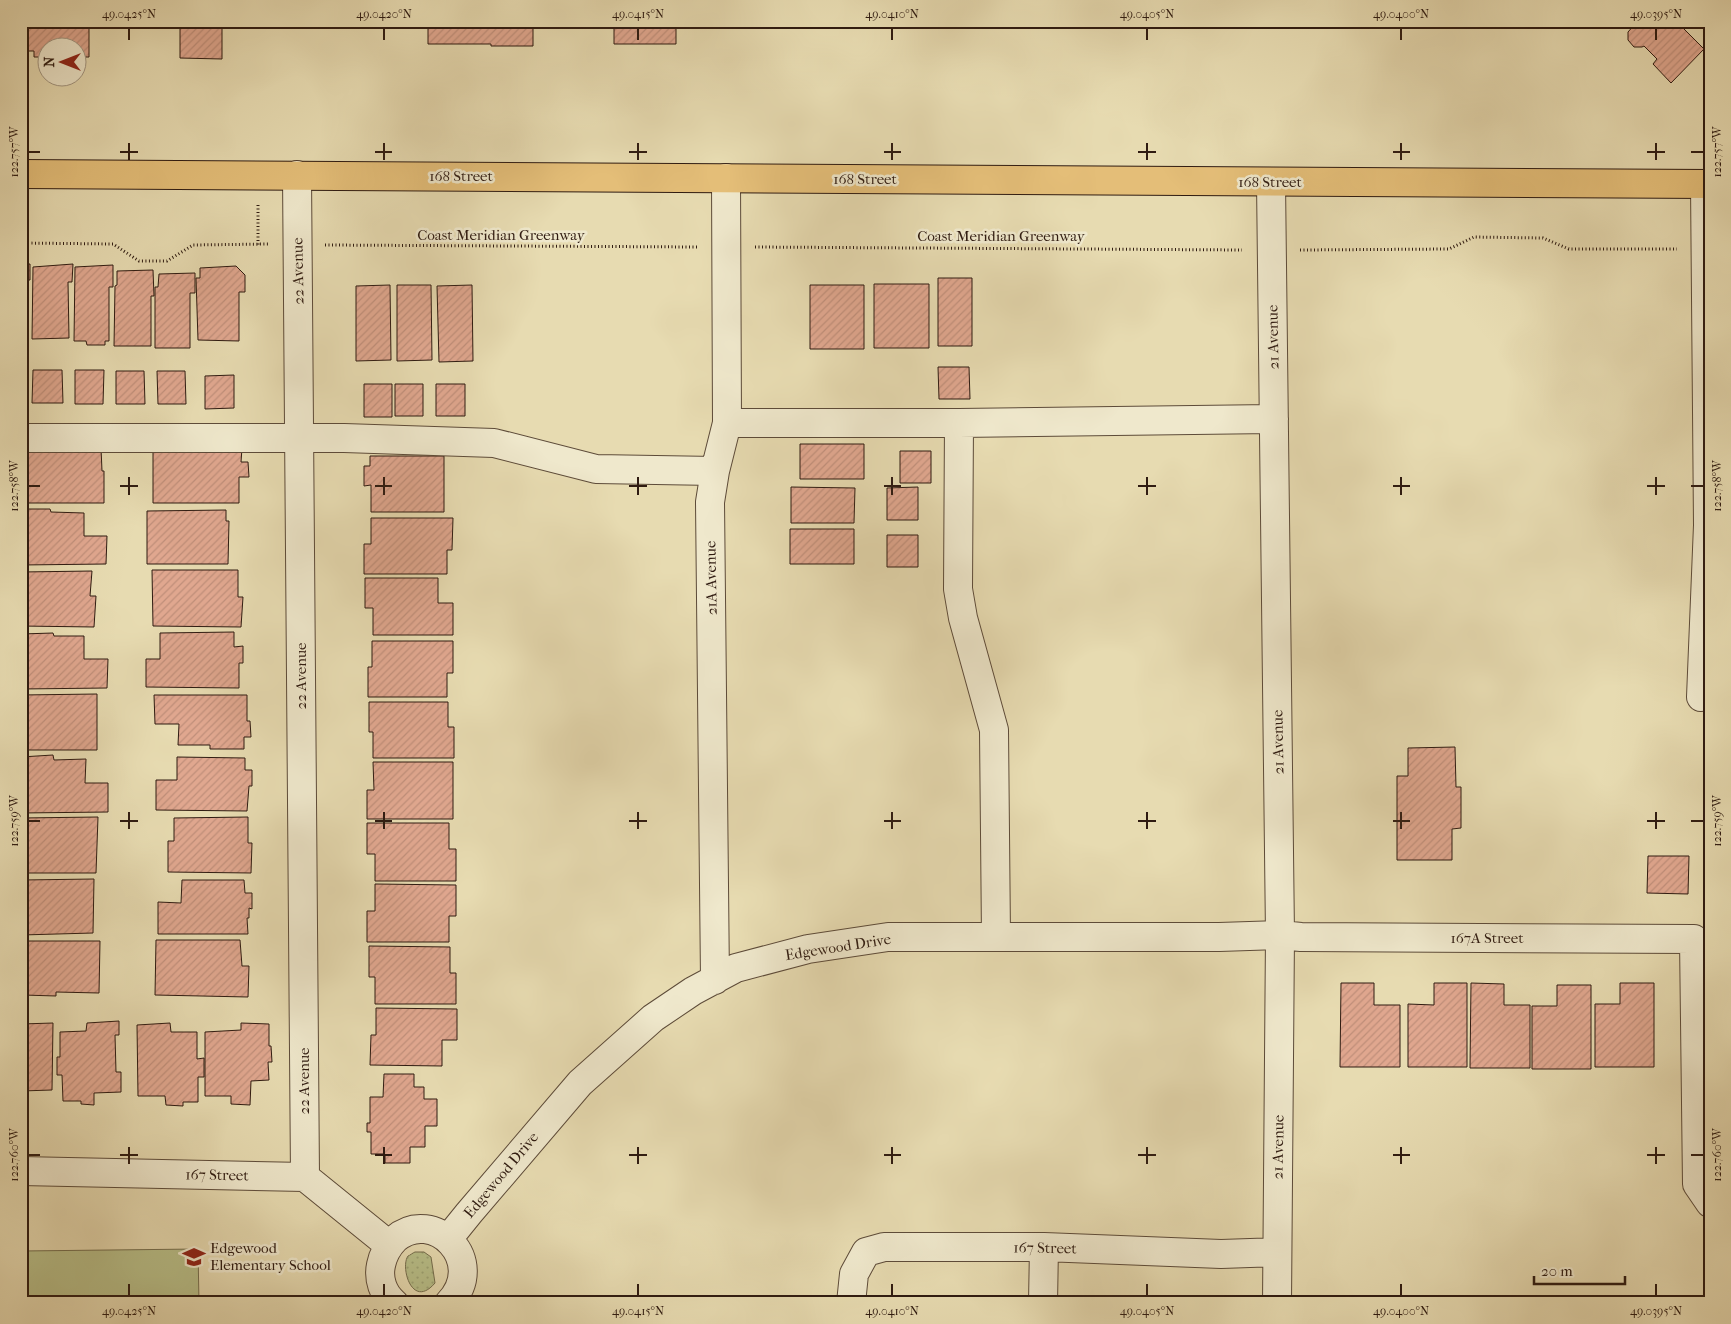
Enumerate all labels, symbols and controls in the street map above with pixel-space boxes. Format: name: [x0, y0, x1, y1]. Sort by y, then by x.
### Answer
text: 49.0425°N: [102, 7, 156, 21]
text: 49.0420°N: [356, 7, 412, 21]
text: 49.0415°N: [612, 7, 664, 21]
text: 49.0410°N: [865, 7, 919, 21]
text: 49.0405°N: [1120, 7, 1174, 21]
text: 49.0400°N: [1373, 7, 1429, 21]
text: 49.0395°N: [1630, 7, 1682, 21]
north arrow: [38, 38, 88, 88]
text: N: [41, 56, 58, 67]
text: 122.757°W: [7, 125, 21, 178]
text: 122.757°W: [1710, 125, 1724, 178]
street label: 168 Street: [429, 167, 494, 185]
street label: 168 Street: [833, 170, 898, 188]
street label: 168 Street: [1238, 173, 1303, 191]
street label: Coast Meridian Greenway: [417, 226, 586, 244]
street label: Coast Meridian Greenway: [917, 227, 1086, 245]
street label: 22 Avenue: [288, 237, 308, 305]
street label: 21 Avenue: [1263, 304, 1283, 370]
text: 122.758°W: [7, 459, 21, 512]
text: 122.758°W: [1710, 459, 1724, 512]
street label: 21A Avenue: [701, 540, 721, 615]
street label: 22 Avenue: [292, 642, 310, 710]
street label: 21 Avenue: [1268, 709, 1288, 775]
text: 122.759°W: [7, 794, 21, 847]
text: 122.759°W: [1710, 794, 1724, 847]
street label: 167A Street: [1450, 929, 1524, 947]
street label: Edgewood Drive: [784, 930, 893, 964]
street label: 22 Avenue: [295, 1047, 313, 1115]
street label: 21 Avenue: [1268, 1114, 1288, 1180]
text: 122.760°W: [7, 1127, 21, 1182]
text: 122.760°W: [1710, 1127, 1724, 1182]
street label: Edgewood Drive: [460, 1128, 543, 1222]
street label: 167 Street: [185, 1165, 249, 1185]
street label: 167 Street: [1013, 1238, 1077, 1258]
place label: Edgewood Elementary School: [210, 1239, 331, 1274]
school or university icon: Edgewood Elementary School: [181, 1244, 207, 1270]
scale bar: [1534, 1254, 1625, 1286]
text: 20 m: [1541, 1262, 1573, 1280]
text: 49.0425°N: [102, 1304, 156, 1318]
text: 49.0420°N: [356, 1304, 412, 1318]
text: 49.0415°N: [612, 1304, 664, 1318]
text: 49.0410°N: [865, 1304, 919, 1318]
text: 49.0405°N: [1120, 1304, 1174, 1318]
text: 49.0400°N: [1373, 1304, 1429, 1318]
text: 49.0395°N: [1630, 1304, 1682, 1318]

